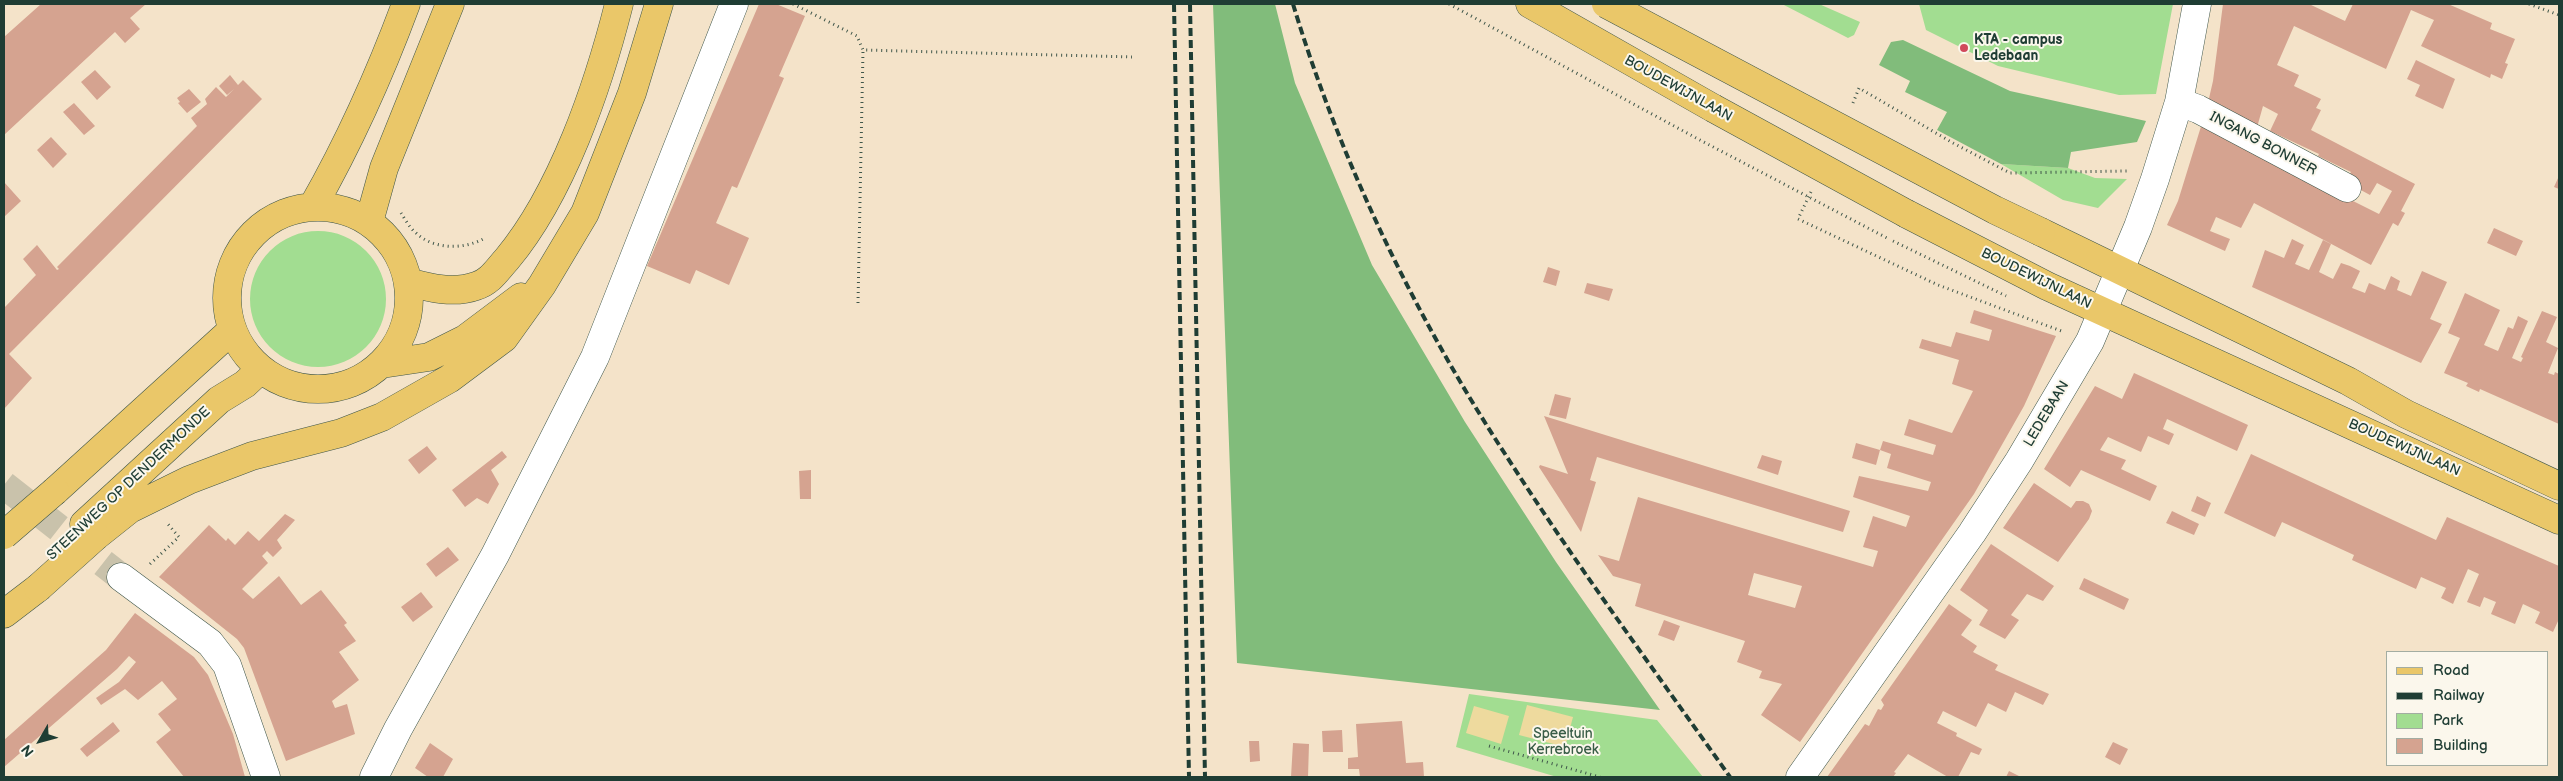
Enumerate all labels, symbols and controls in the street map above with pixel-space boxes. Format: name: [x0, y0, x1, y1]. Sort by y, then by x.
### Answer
place label: KTA - campus Ledebaan: [1974, 32, 2062, 64]
marker: KTA - campus Ledebaan: [1958, 42, 1970, 54]
street label: BOUDEWIJNLAAN: [1621, 52, 1735, 126]
street label: INGANG BONNER: [2207, 109, 2319, 179]
street label: BOUDEWIJNLAAN: [1978, 245, 2094, 313]
street label: LEDEBAAN: [2021, 378, 2073, 450]
street label: STEENWEG OP DENDERMONDE: [44, 404, 214, 564]
street label: BOUDEWIJNLAAN: [2345, 416, 2463, 480]
legend: [2386, 651, 2548, 766]
text: Road: [2433, 661, 2469, 680]
text: Railway: [2433, 686, 2484, 705]
text: Park: [2433, 711, 2463, 730]
north arrow: [15, 716, 65, 766]
park label: Speeltuin Kerrebroek: [1527, 726, 1599, 759]
text: Building: [2433, 736, 2488, 755]
text: N: [18, 741, 38, 760]

